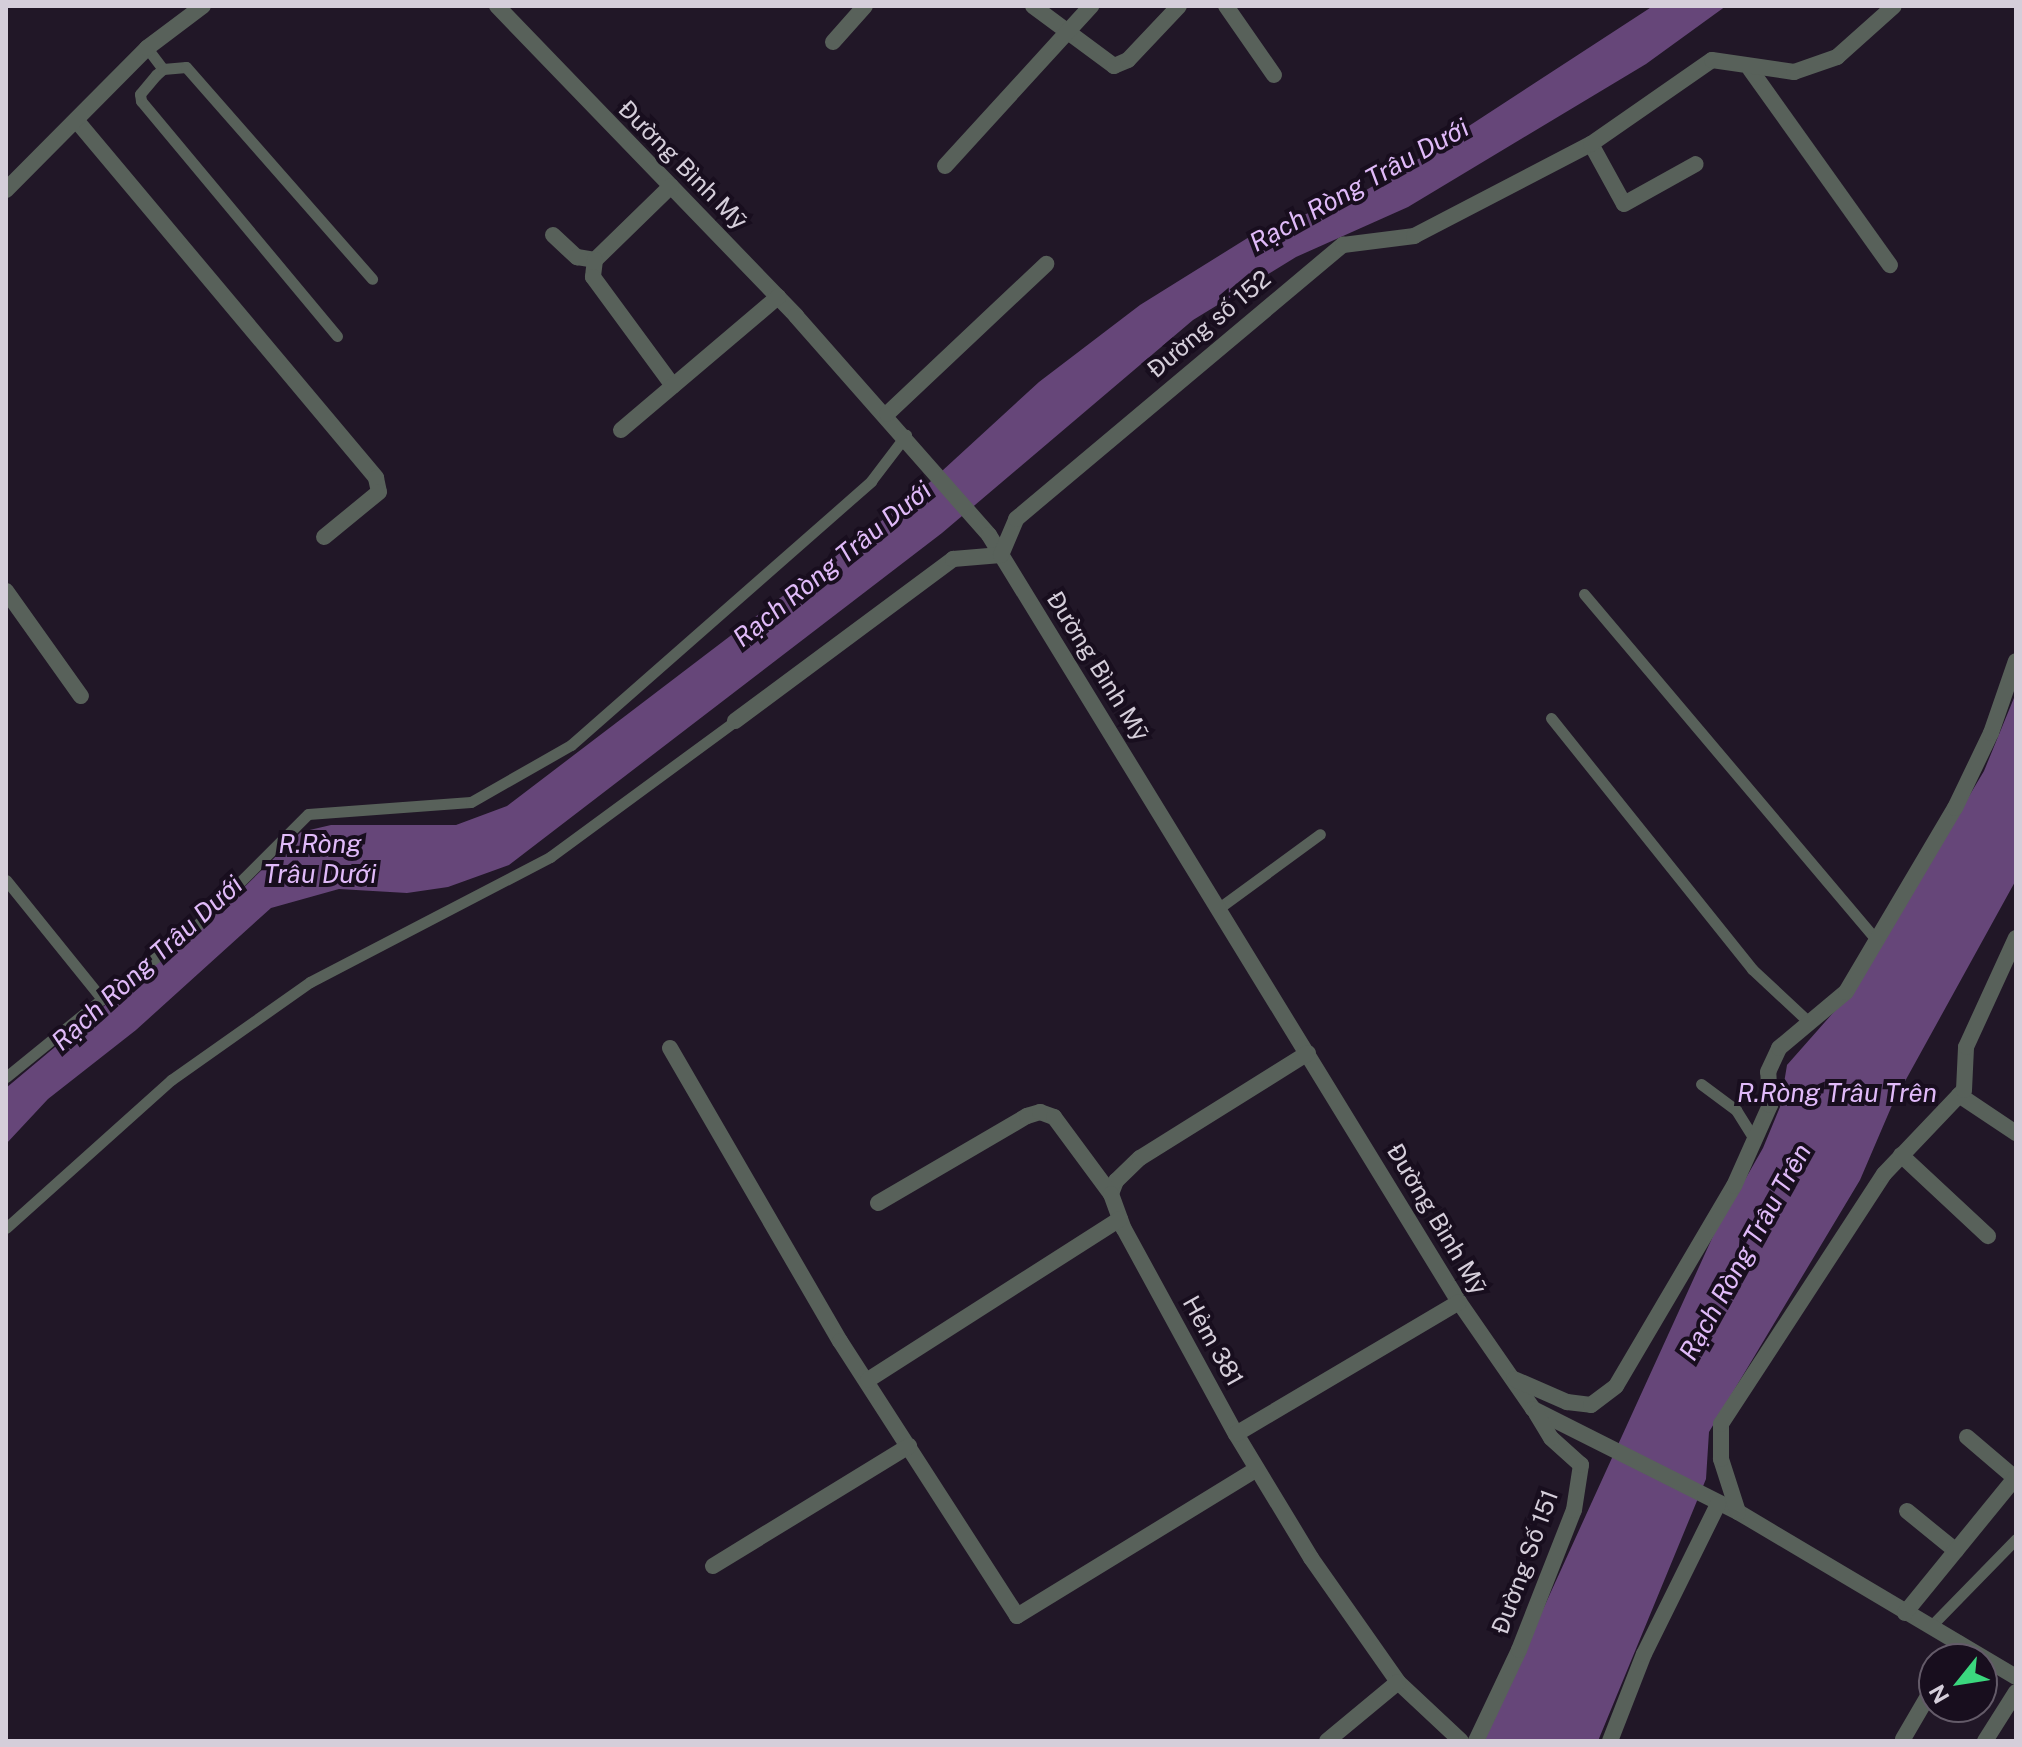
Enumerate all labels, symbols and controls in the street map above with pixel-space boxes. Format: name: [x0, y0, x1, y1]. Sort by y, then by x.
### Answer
street label: Đường Bình Mỹ: [612, 94, 754, 236]
water label: Rạch Ròng Trâu Dưới: [1244, 112, 1474, 258]
street label: Đường số 152: [1141, 264, 1277, 384]
water label: Rạch Ròng Trâu Dưới: [727, 475, 937, 653]
street label: Đường Bình Mỹ: [1041, 586, 1155, 746]
water label: R.Ròng Trâu Dưới: [263, 828, 377, 890]
water label: Rạch Ròng Trâu Dưới: [45, 869, 249, 1057]
water label: R.Ròng Trâu Trên: [1737, 1077, 1937, 1109]
street label: Đường Bình Mỹ: [1381, 1138, 1493, 1300]
water label: Rạch Ròng Trâu Trên: [1672, 1138, 1818, 1366]
street label: Hẻm 381: [1176, 1291, 1250, 1391]
street label: Đường Số 151: [1486, 1486, 1564, 1638]
north arrow: [1918, 1643, 1998, 1723]
text: N: [1923, 1680, 1955, 1708]

